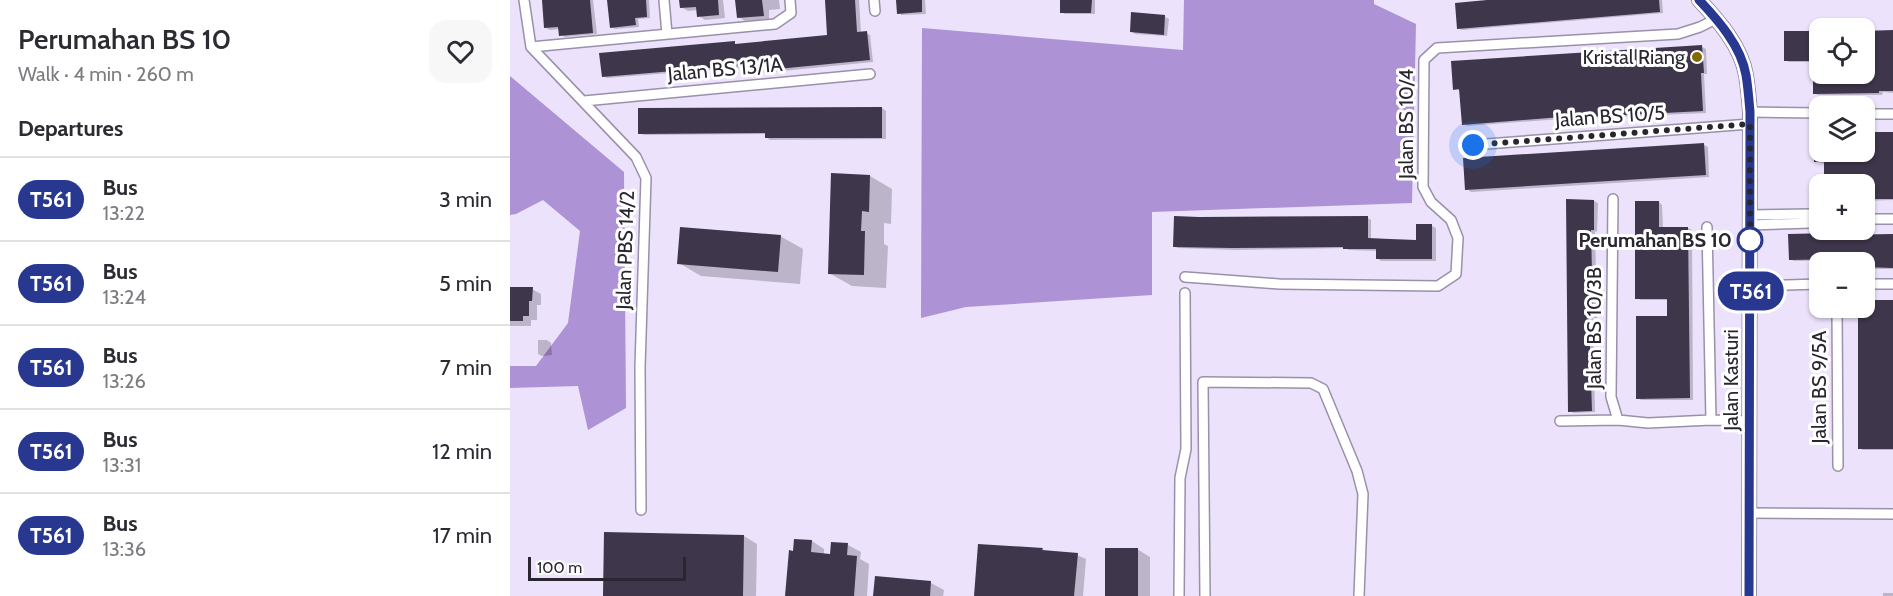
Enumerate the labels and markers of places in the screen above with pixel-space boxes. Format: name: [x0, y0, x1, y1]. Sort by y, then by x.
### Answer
place label: Kristal Riang: [1582, 45, 1686, 69]
marker: Kristal Riang: [1690, 50, 1704, 64]
marker: Perumahan BS 10: [1737, 227, 1763, 253]
place label: Perumahan BS 10: [1578, 228, 1732, 252]

